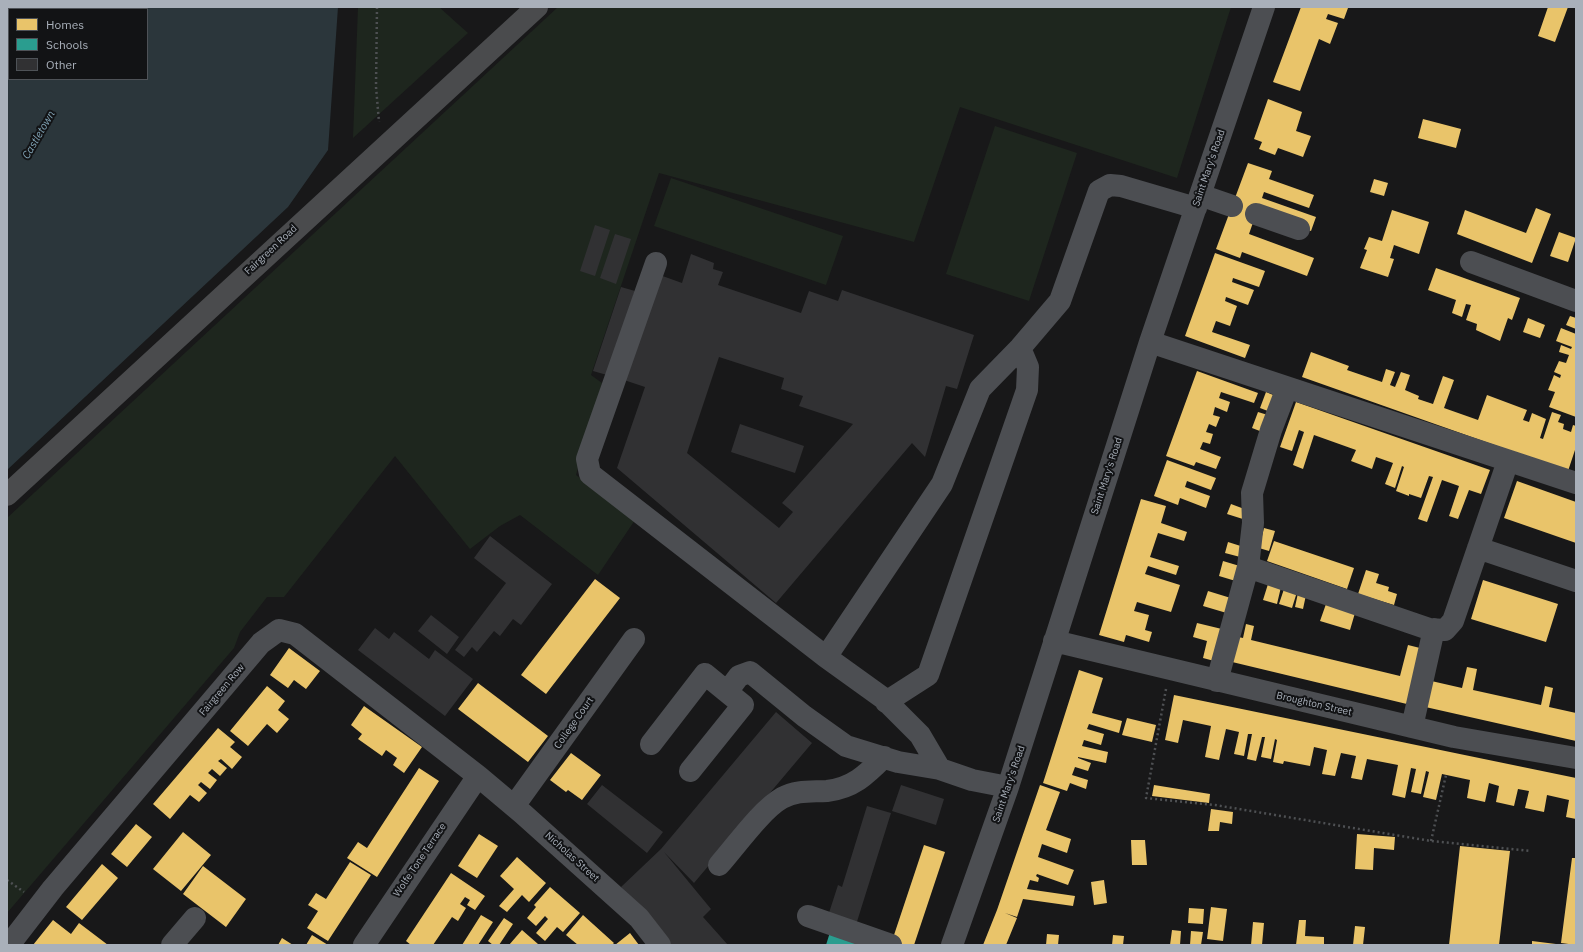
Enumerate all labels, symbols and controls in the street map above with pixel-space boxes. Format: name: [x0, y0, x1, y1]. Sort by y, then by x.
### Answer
legend: [8, 8, 148, 80]
text: Homes: [46, 17, 84, 32]
text: Schools: [46, 37, 88, 52]
text: Other: [46, 57, 77, 72]
water label: Castletown: [20, 108, 58, 162]
street label: Saint Mary's Road: [1190, 128, 1228, 208]
street label: Fairgreen Road: [242, 223, 300, 277]
street label: Saint Mary's Road: [1089, 436, 1125, 516]
street label: Fairgreen Row: [197, 662, 247, 718]
street label: Broughton Street: [1275, 690, 1353, 718]
street label: College Court: [552, 695, 596, 751]
street label: Saint Mary's Road: [990, 744, 1028, 824]
street label: Wolfe Tone Terrace: [391, 821, 449, 899]
street label: Nicholas Street: [542, 830, 602, 884]

